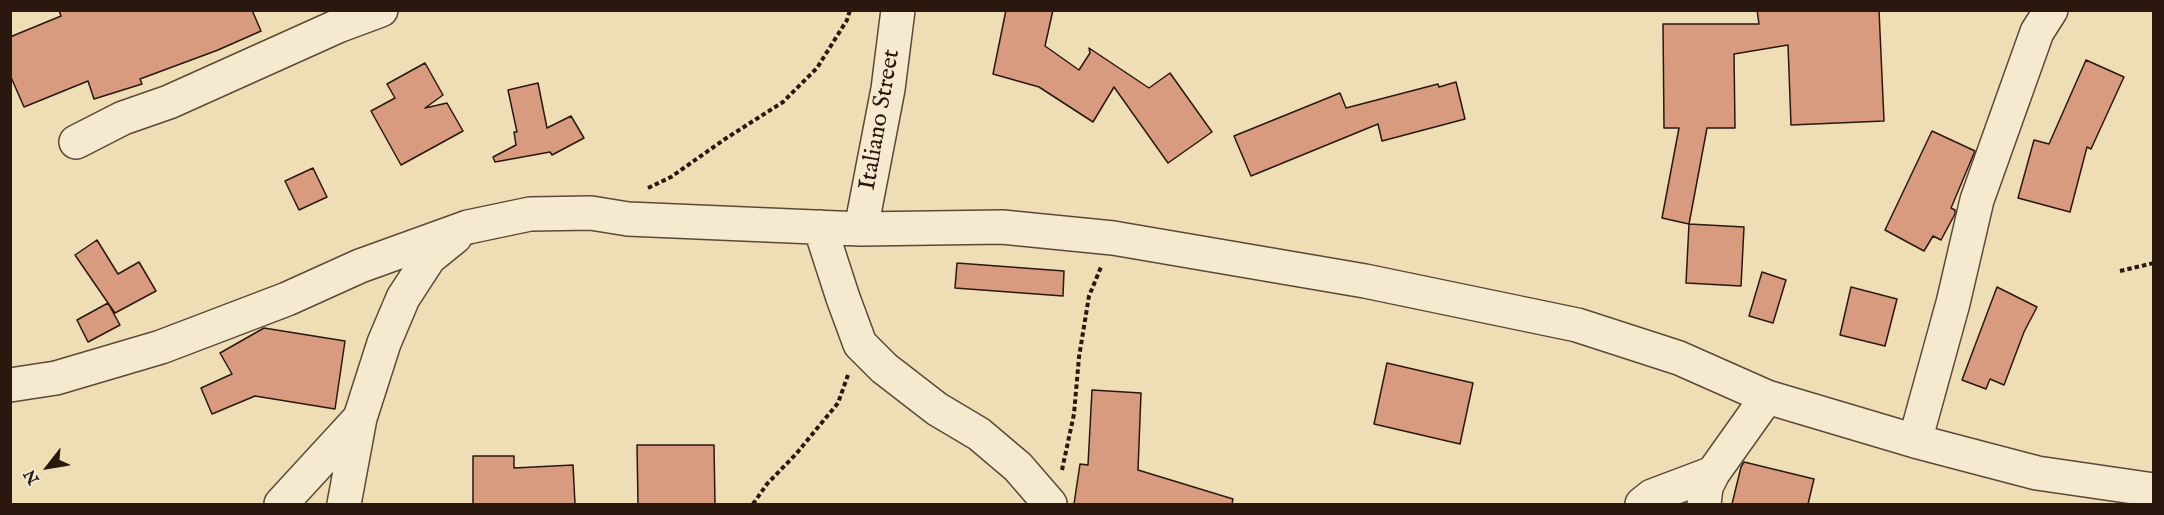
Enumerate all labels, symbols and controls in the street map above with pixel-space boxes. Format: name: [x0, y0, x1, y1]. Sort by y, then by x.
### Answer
street label: Italiano Street: [854, 47, 908, 193]
north arrow: [18, 437, 78, 497]
text: N: [20, 465, 45, 487]

